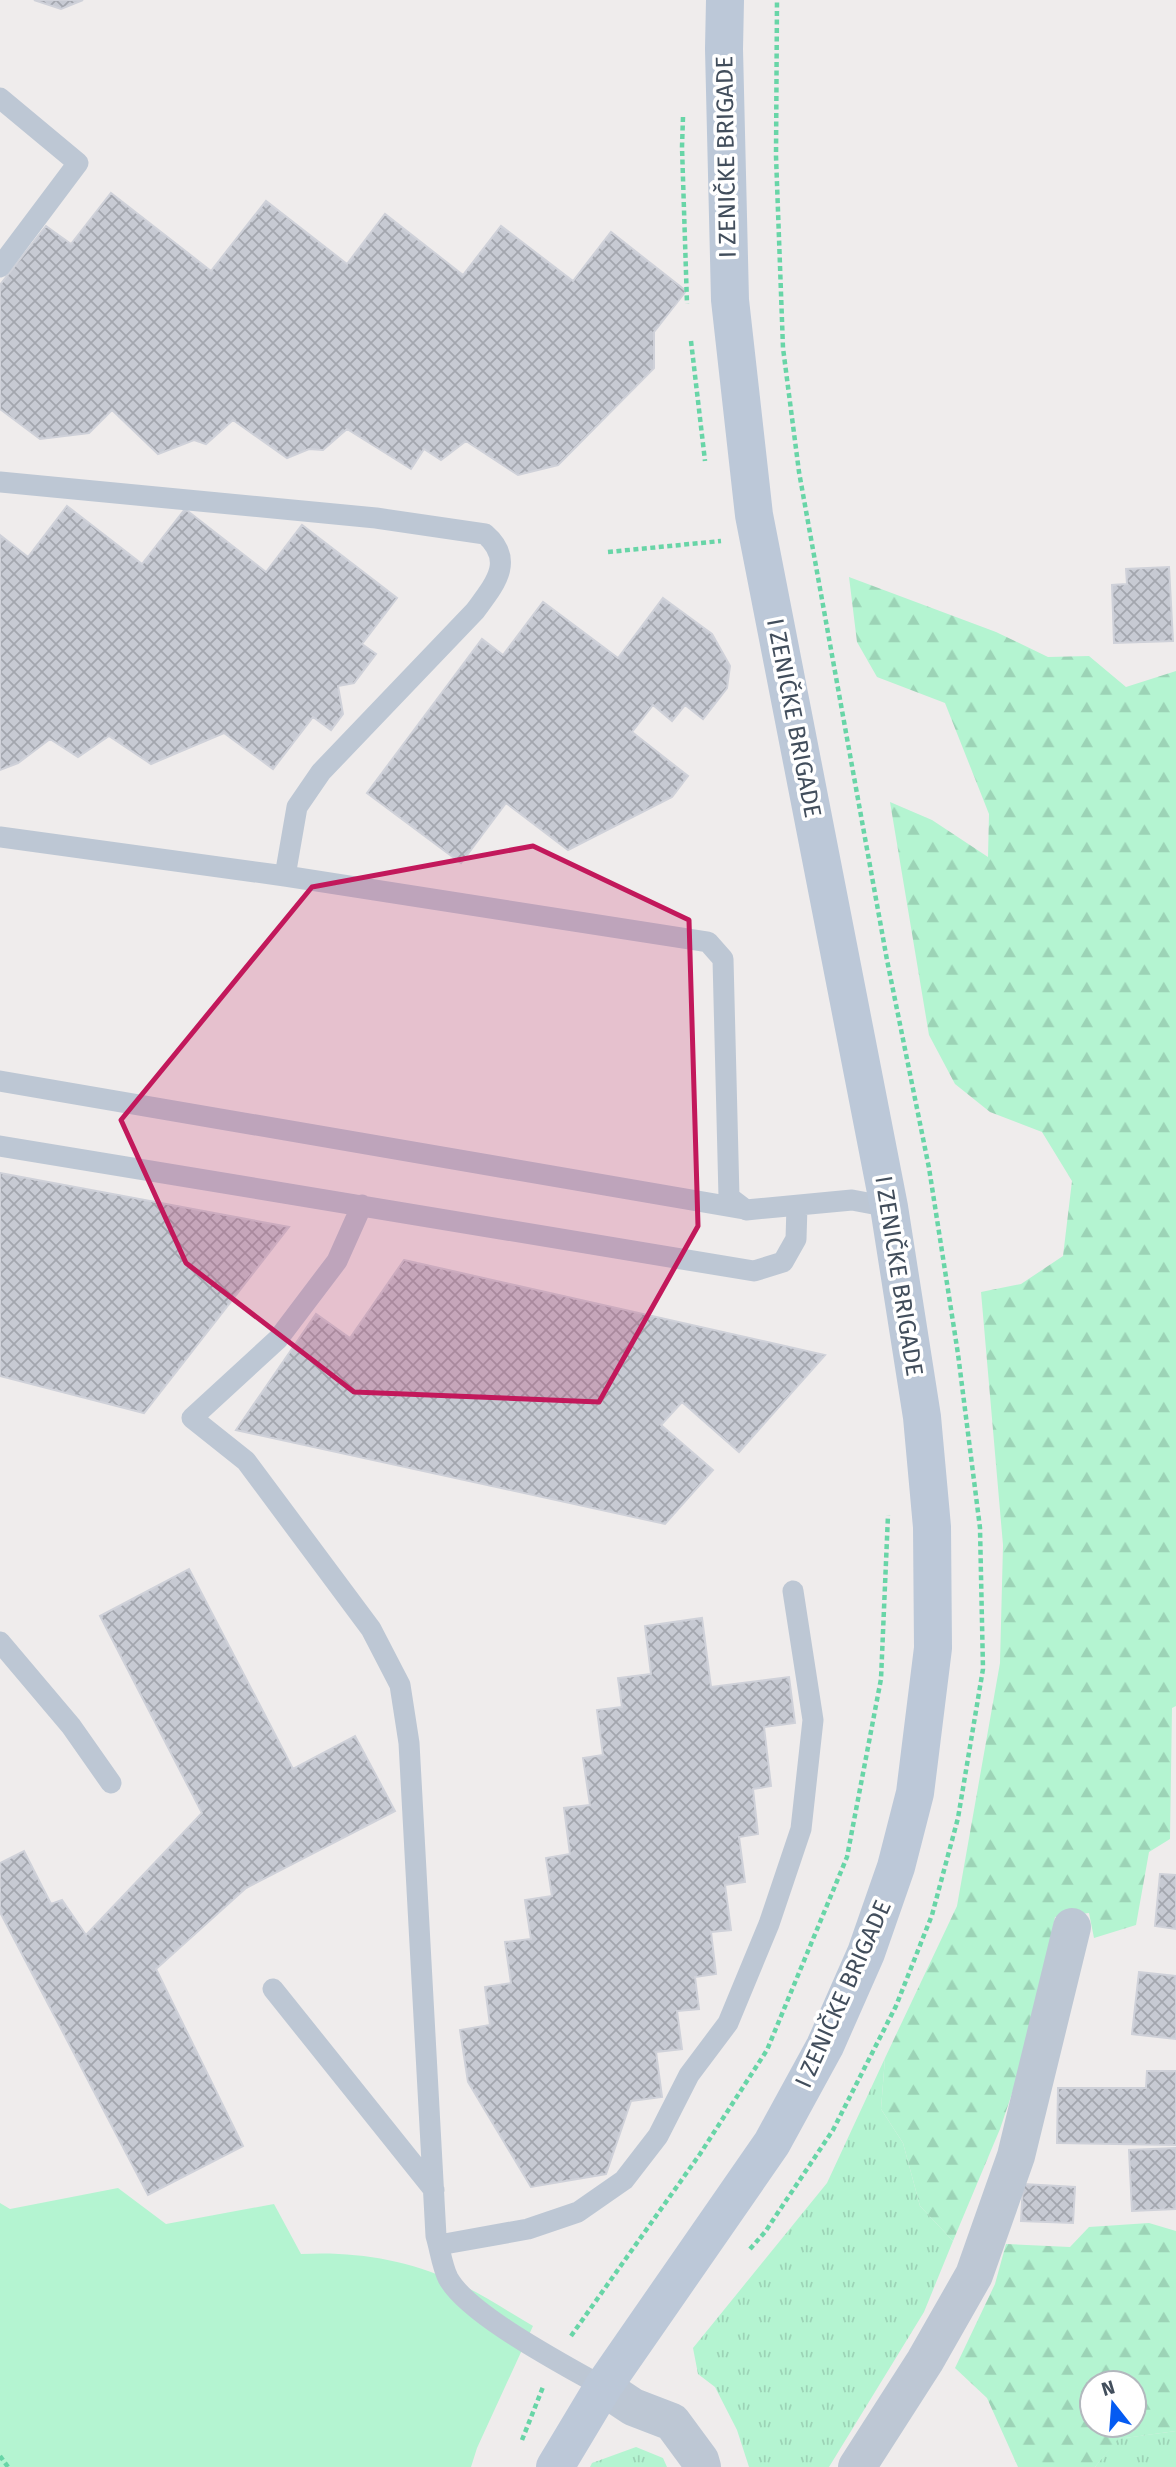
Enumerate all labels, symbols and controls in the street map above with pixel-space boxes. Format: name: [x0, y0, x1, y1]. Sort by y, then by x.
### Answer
street label: I ZENIČKE BRIGADE: [709, 56, 742, 258]
street label: I ZENIČKE BRIGADE: [761, 616, 828, 820]
street label: I ZENIČKE BRIGADE: [869, 1174, 930, 1378]
street label: I ZENIČKE BRIGADE: [788, 1895, 897, 2092]
north arrow: [1078, 2369, 1148, 2439]
text: N: [1099, 2375, 1118, 2401]

